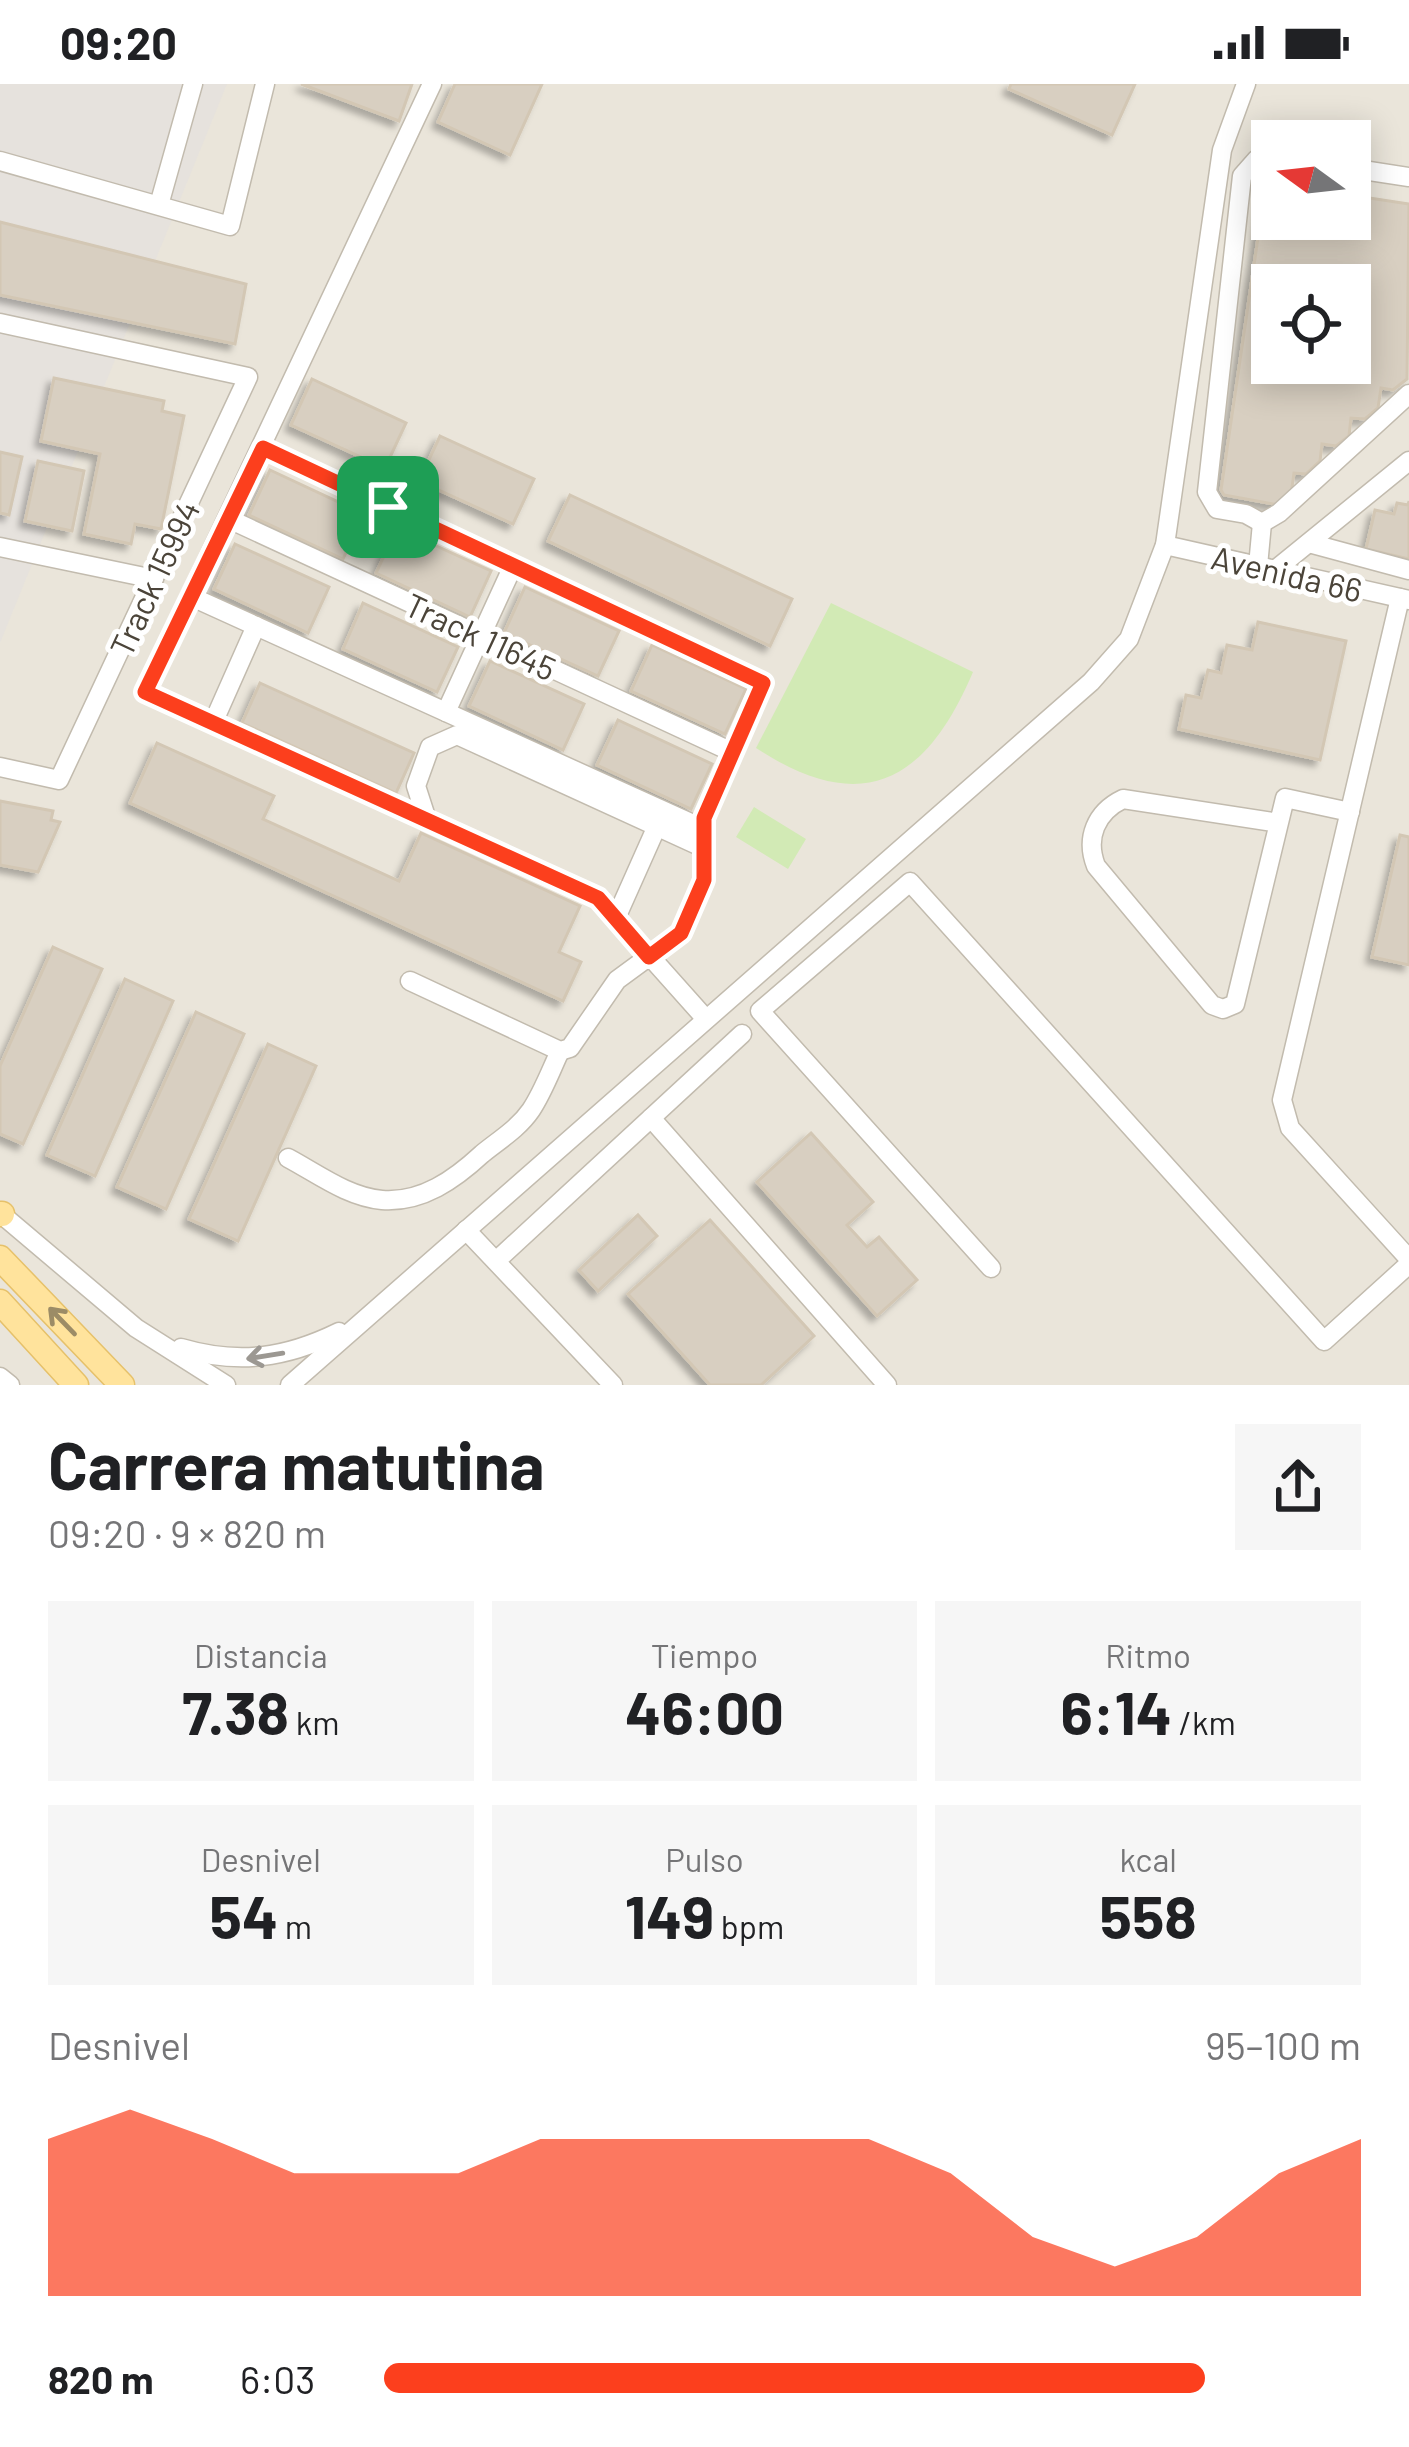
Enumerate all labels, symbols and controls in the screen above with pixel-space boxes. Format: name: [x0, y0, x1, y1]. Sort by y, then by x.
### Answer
text: 09:20: [60, 15, 177, 69]
north arrow: [1251, 120, 1371, 240]
map controls: [1251, 120, 1371, 384]
button: locate: [1251, 264, 1371, 384]
pin: [337, 456, 439, 558]
icon: arrive: [355, 474, 421, 540]
street label: Track 15994: [101, 494, 207, 662]
street label: Avenida 66: [1208, 536, 1366, 610]
street label: Track 11645: [399, 584, 563, 688]
one-way arrow: [48, 1307, 76, 1336]
one-way arrow: [246, 1346, 285, 1369]
text: Carrera matutina: [48, 1424, 545, 1503]
button: share: [1235, 1424, 1361, 1550]
text: 09:20 · 9 × 820 m: [48, 1509, 326, 1556]
text: Distancia: [194, 1635, 328, 1675]
text: Tiempo: [651, 1635, 758, 1675]
text: Ritmo: [1105, 1635, 1191, 1675]
text: 7.38: [182, 1675, 289, 1747]
text: 46:00: [625, 1675, 784, 1747]
text: 6:14: [1061, 1675, 1172, 1747]
text: km: [289, 1702, 339, 1742]
text: /km: [1172, 1702, 1236, 1742]
text: Desnivel: [201, 1839, 321, 1879]
text: Pulso: [665, 1839, 744, 1879]
text: kcal: [1119, 1839, 1177, 1879]
text: 54: [210, 1879, 278, 1951]
text: 149: [625, 1879, 714, 1951]
text: 558: [1100, 1879, 1197, 1951]
text: m: [278, 1906, 312, 1946]
text: bpm: [714, 1906, 784, 1946]
text: Desnivel: [48, 2021, 190, 2068]
text: 95–100 m: [1205, 2021, 1361, 2068]
text: 820 m: [48, 2355, 154, 2402]
text: 6:03: [240, 2355, 315, 2402]

